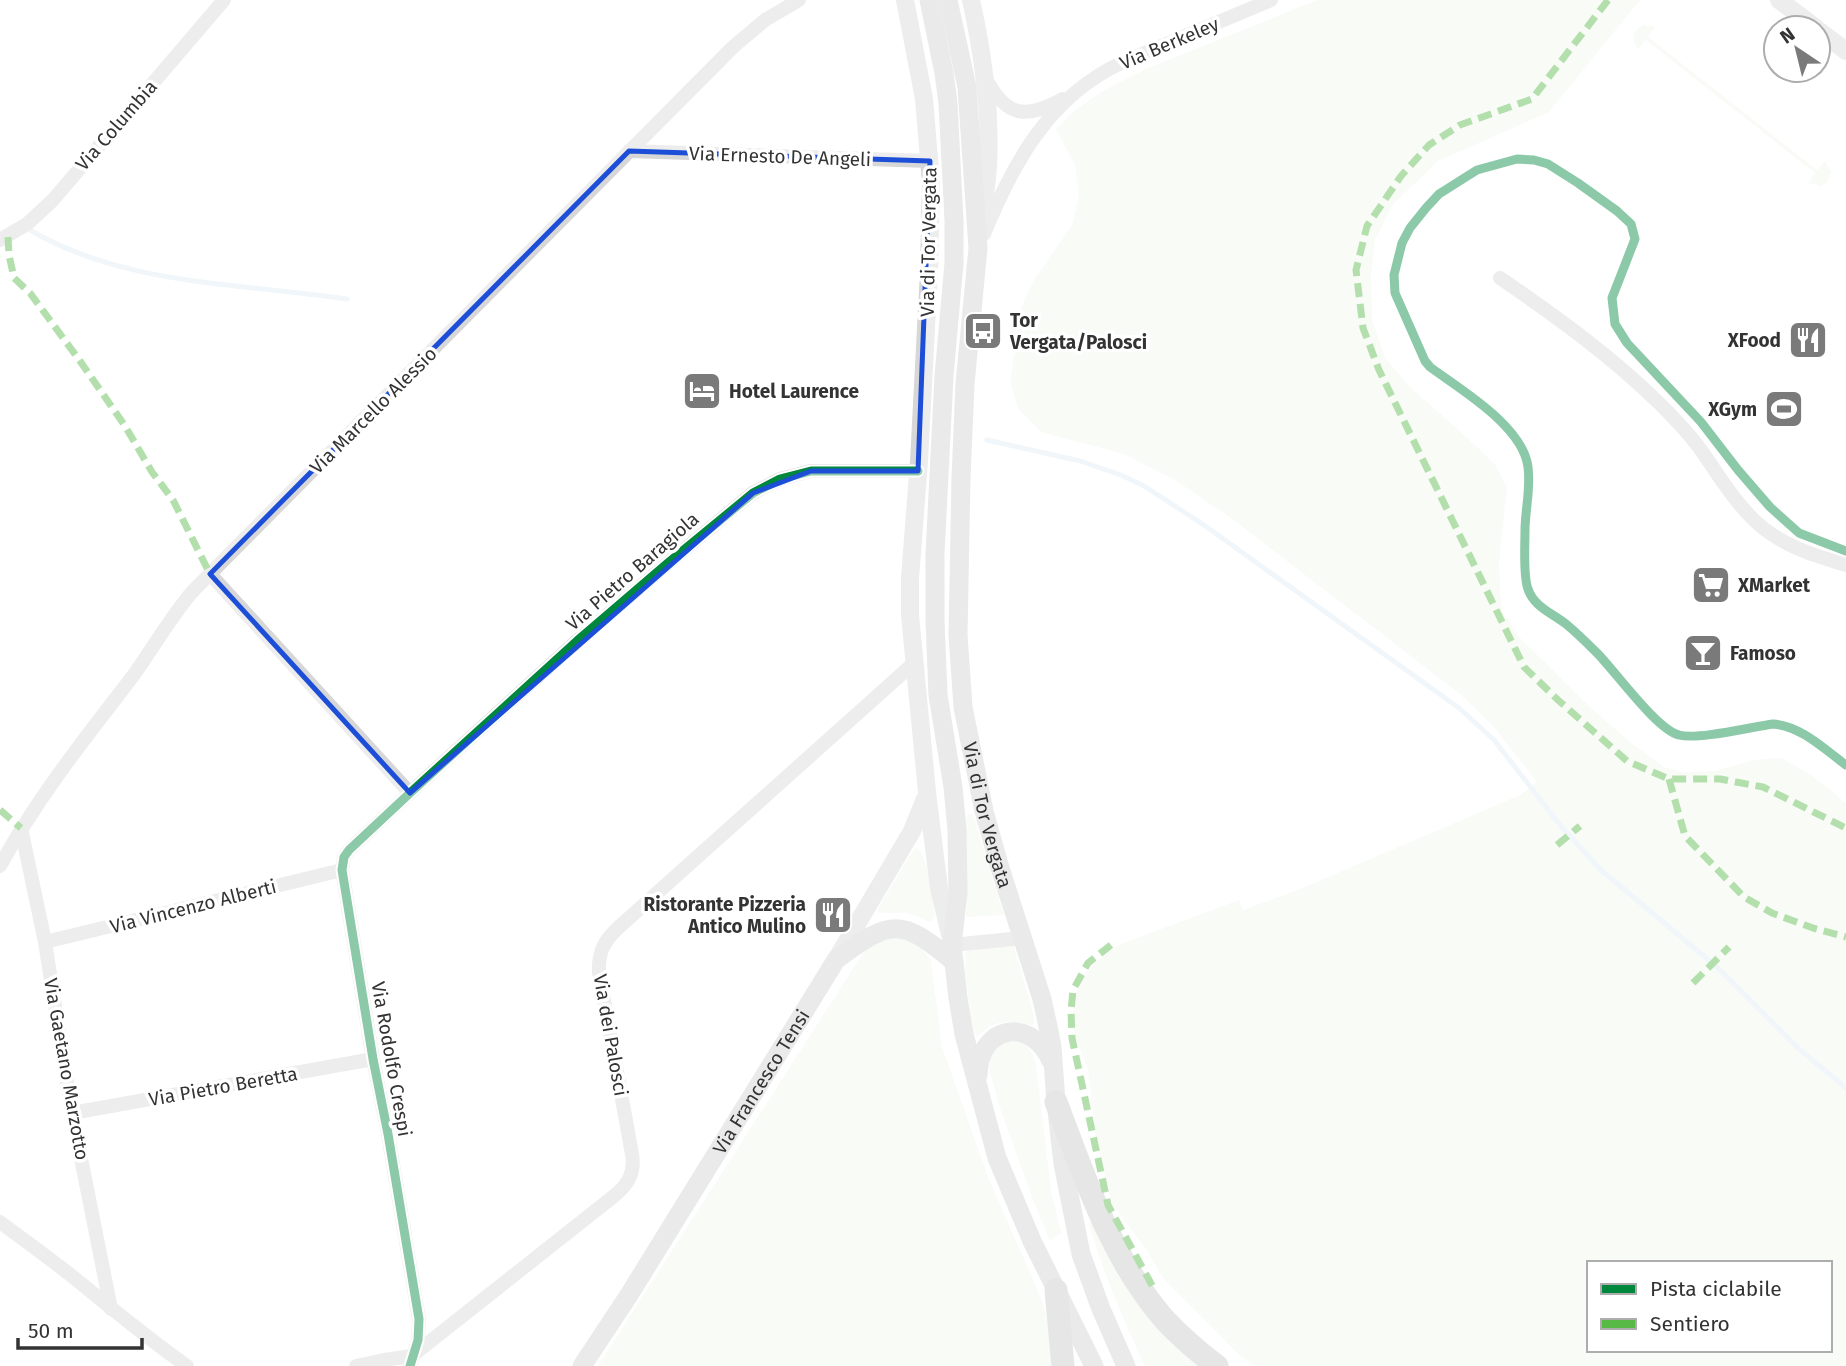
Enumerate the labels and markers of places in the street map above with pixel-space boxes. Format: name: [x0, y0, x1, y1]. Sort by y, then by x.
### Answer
place label: Tor Vergata/Palosci: [1009, 309, 1147, 354]
bus stop icon: Tor Vergata/Palosci: [962, 310, 1004, 352]
restaurant icon: XFood: [1787, 319, 1829, 361]
place label: XFood: [1727, 329, 1781, 352]
hotel icon: Hotel Laurence: [681, 370, 723, 412]
place label: Hotel Laurence: [729, 380, 859, 403]
sports icon: XGym: [1763, 388, 1805, 430]
place label: XGym: [1707, 398, 1757, 421]
supermarket icon: XMarket: [1690, 564, 1732, 606]
place label: XMarket: [1737, 574, 1811, 597]
bar icon: Famoso: [1682, 632, 1724, 674]
place label: Famoso: [1730, 642, 1796, 665]
place label: Ristorante Pizzeria Antico Mulino: [643, 893, 806, 938]
restaurant icon: Ristorante Pizzeria Antico Mulino: [812, 894, 854, 936]

